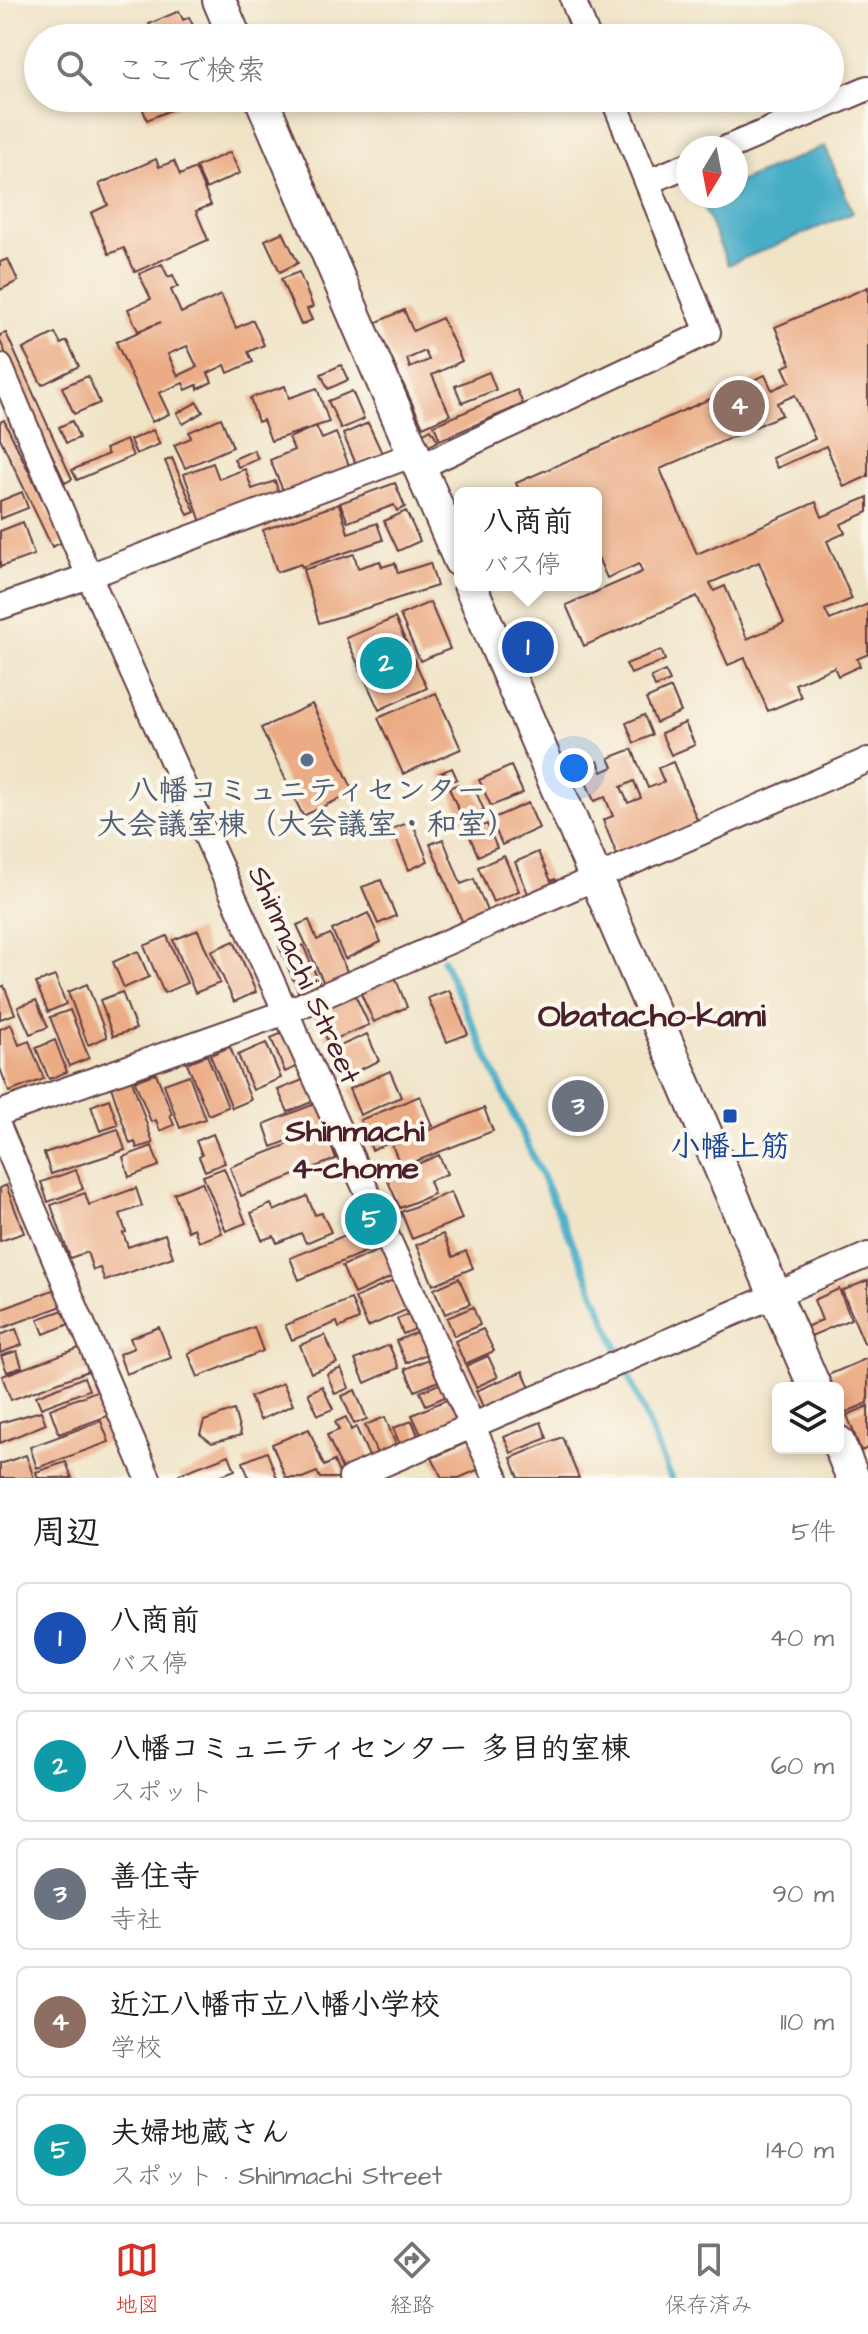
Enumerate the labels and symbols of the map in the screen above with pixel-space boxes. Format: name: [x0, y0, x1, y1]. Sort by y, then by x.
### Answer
north arrow: [676, 136, 748, 208]
pin: 4: [713, 376, 765, 436]
pin: 1: [502, 617, 554, 677]
pin: 2: [360, 633, 412, 693]
your location: [554, 748, 594, 788]
marker: 八幡コミュニティセンター 大会議室棟（大会議室・和室）: [298, 751, 316, 769]
place label: 八幡コミュニティセンター 大会議室棟（大会議室・和室）: [97, 770, 517, 846]
street label: Shinmachi Street: [237, 859, 371, 1091]
district label: Obatacho-kami: [538, 992, 767, 1040]
pin: 3: [552, 1076, 604, 1136]
marker: 小幡上筋: [721, 1107, 739, 1125]
district label: Shinmachi 4-chome: [284, 1109, 425, 1191]
place label: 小幡上筋: [670, 1126, 790, 1168]
pin: 5: [345, 1189, 397, 1249]

